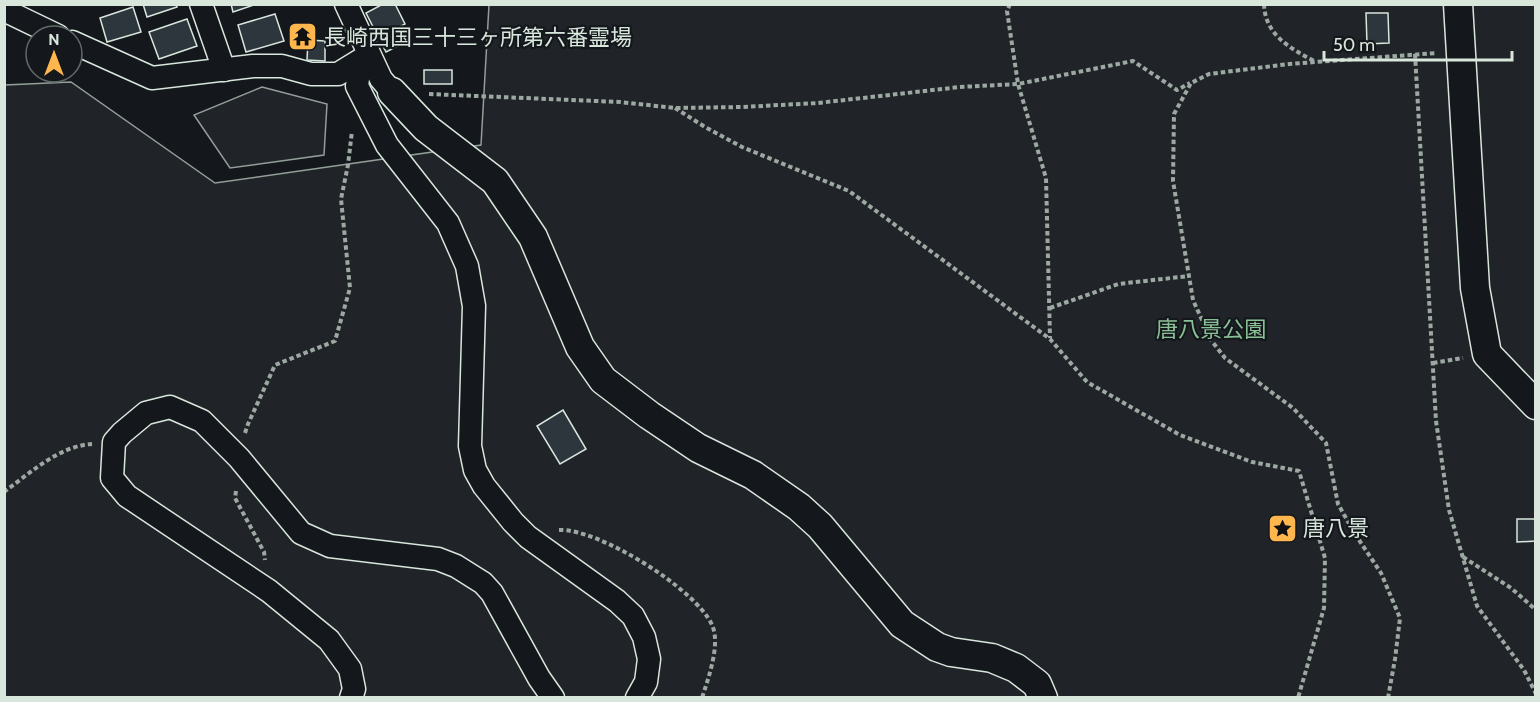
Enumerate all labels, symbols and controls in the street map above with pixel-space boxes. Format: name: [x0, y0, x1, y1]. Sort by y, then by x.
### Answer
temple icon: 長崎西国三十三ヶ所第六番霊場: [287, 21, 319, 53]
north arrow: [24, 24, 84, 84]
place label: 長崎西国三十三ヶ所第六番霊場: [324, 24, 632, 51]
scale bar: [1324, 24, 1512, 62]
text: N: [48, 30, 60, 49]
text: 50 m: [1333, 34, 1375, 56]
park label: 唐八景公園: [1156, 316, 1266, 343]
place icon: 唐八景: [1266, 512, 1298, 544]
place label: 唐八景: [1303, 515, 1369, 542]

